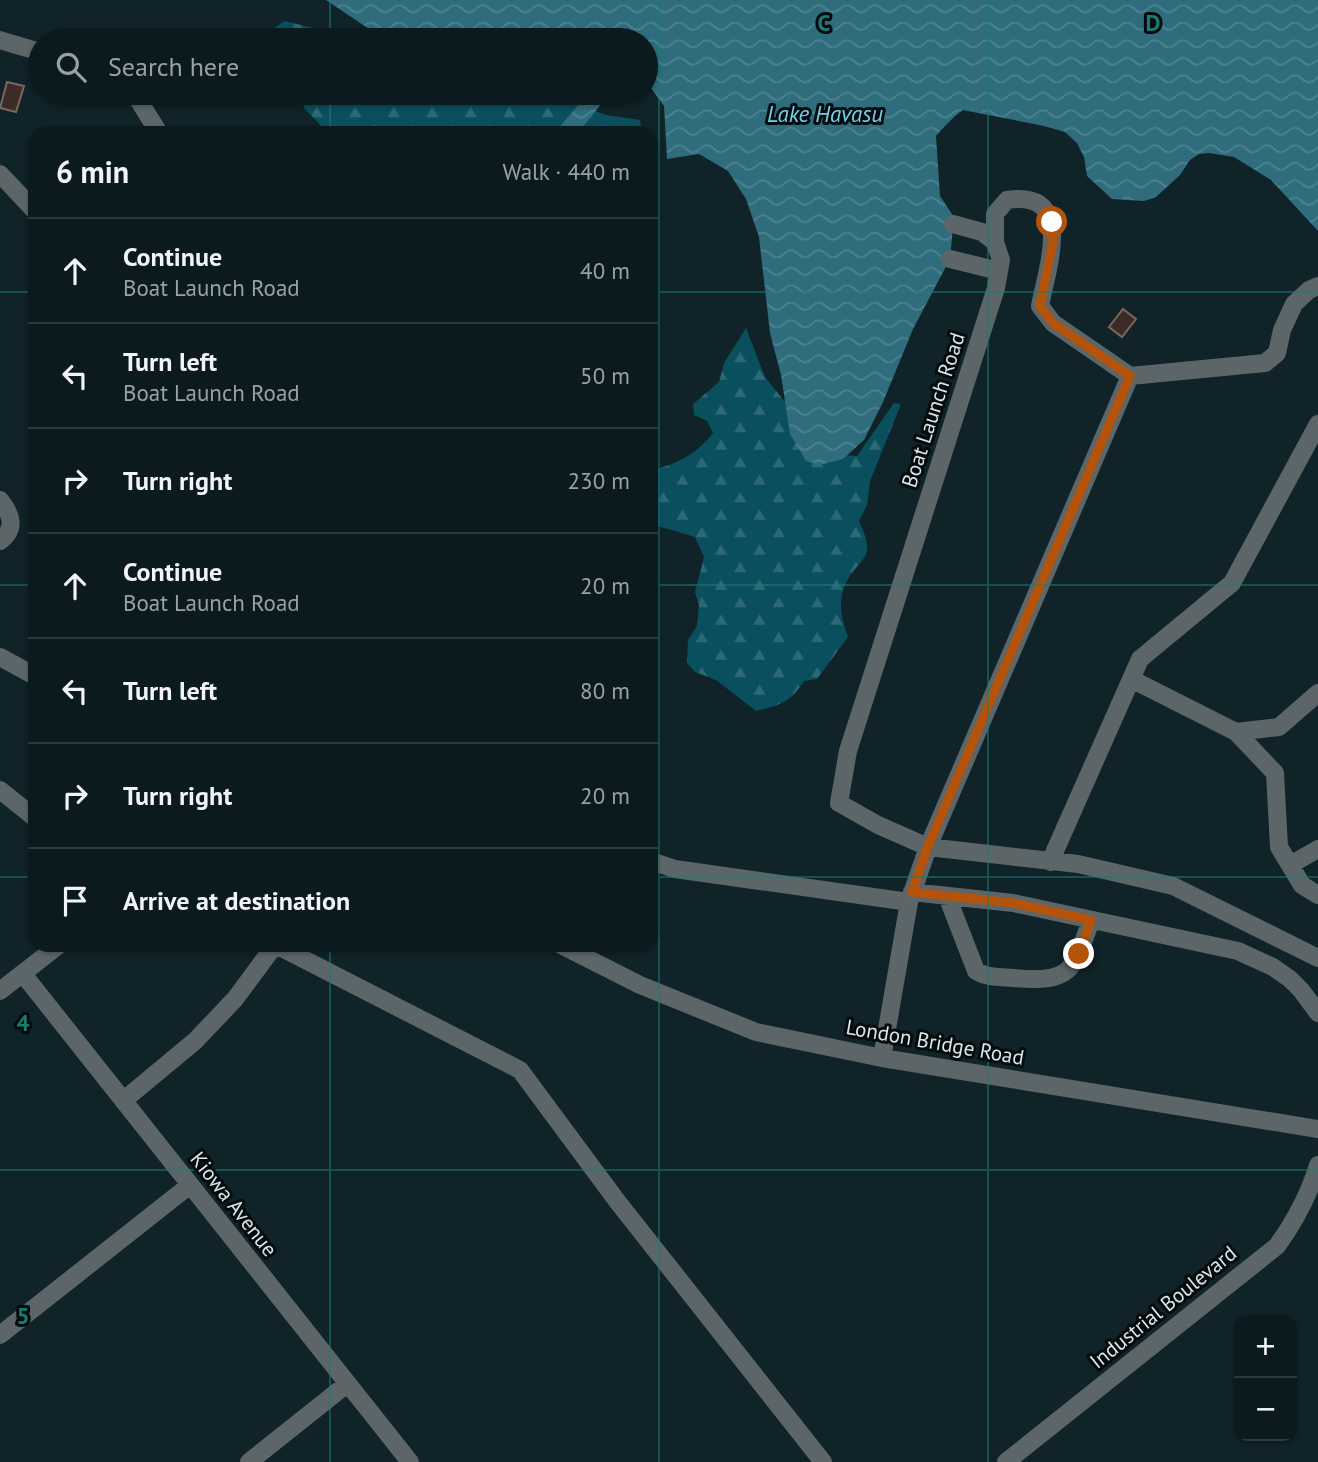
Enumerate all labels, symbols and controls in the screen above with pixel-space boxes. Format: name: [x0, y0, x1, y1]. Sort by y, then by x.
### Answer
text: C: [818, 8, 831, 37]
text: D: [1146, 8, 1160, 37]
search box: [28, 28, 658, 105]
icon: search: [52, 48, 90, 86]
text: Search here: [108, 50, 239, 83]
water label: Lake Havasu: [767, 99, 883, 128]
text: 6 min: [56, 152, 129, 191]
text: Walk · 440 m: [503, 157, 630, 186]
route start: [1036, 206, 1067, 237]
text: Continue: [123, 240, 222, 273]
icon: ahead: [56, 252, 94, 290]
text: 40 m: [580, 256, 630, 285]
text: Boat Launch Road: [123, 273, 300, 302]
street label: Boat Launch Road: [895, 329, 971, 491]
text: Turn left: [123, 345, 217, 378]
icon: left: [56, 357, 94, 395]
text: 50 m: [580, 361, 630, 390]
text: Boat Launch Road: [123, 378, 300, 407]
icon: right: [56, 462, 94, 500]
text: Turn right: [123, 464, 232, 497]
text: 230 m: [568, 466, 630, 495]
text: Continue: [123, 555, 222, 588]
icon: ahead: [56, 567, 94, 605]
text: 20 m: [580, 571, 630, 600]
text: Boat Launch Road: [123, 588, 300, 617]
icon: left: [56, 672, 94, 710]
text: Turn left: [123, 674, 217, 707]
text: 80 m: [580, 676, 630, 705]
icon: right: [56, 777, 94, 815]
text: Turn right: [123, 779, 232, 812]
text: 20 m: [580, 781, 630, 810]
icon: arrive: [56, 882, 94, 920]
text: Arrive at destination: [123, 884, 350, 917]
route end: [1063, 938, 1094, 969]
text: 4: [16, 1008, 30, 1037]
street label: London Bridge Road: [844, 1013, 1026, 1071]
street label: Kiowa Avenue: [185, 1146, 283, 1262]
street label: Industrial Boulevard: [1084, 1239, 1242, 1375]
text: 5: [16, 1301, 30, 1330]
map controls: [1234, 1315, 1297, 1441]
button: +: [1234, 1315, 1297, 1378]
button: −: [1234, 1378, 1297, 1441]

